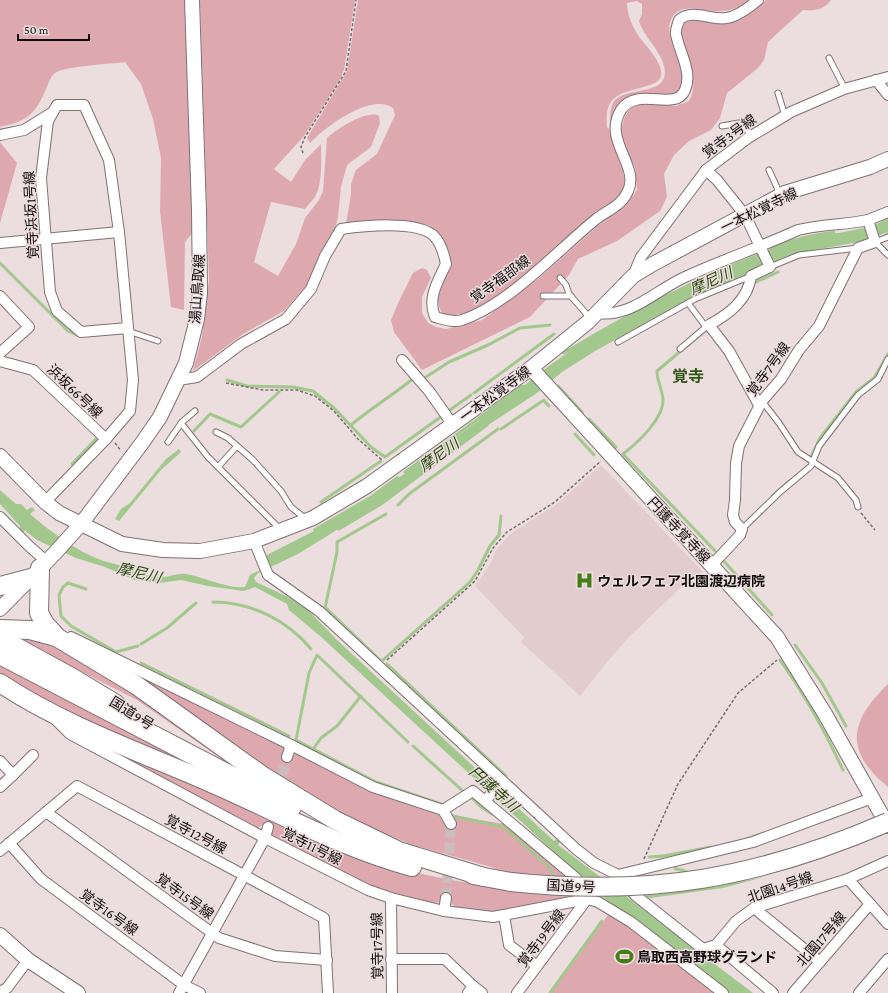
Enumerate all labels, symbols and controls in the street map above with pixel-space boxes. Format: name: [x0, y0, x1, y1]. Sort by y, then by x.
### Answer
scale bar: [18, 16, 89, 42]
text: 50 m: [24, 23, 49, 37]
street label: 覚寺3号線: [699, 111, 759, 161]
street label: 覚寺浜坂1号線: [21, 170, 41, 260]
street label: 一本松覚寺線: [718, 184, 800, 236]
street label: 覚寺福部線: [467, 252, 533, 306]
street label: 湯山鳥取線: [187, 254, 207, 324]
water label: 摩尼川: [687, 264, 737, 297]
street label: 覚寺7号線: [743, 339, 793, 399]
street label: 浜坂66号線: [44, 361, 106, 421]
street label: 一本松覚寺線: [456, 363, 534, 425]
district label: 覚寺: [672, 368, 704, 385]
water label: 摩尼川: [416, 434, 464, 475]
street label: 円護寺覚寺線: [645, 494, 713, 566]
water label: 摩尼川: [115, 560, 165, 586]
hospital icon: ウェルフェア北園渡辺病院: [574, 571, 594, 591]
place label: ウェルフェア北園渡辺病院: [597, 573, 765, 589]
street label: 国道9号: [107, 693, 157, 733]
water label: 円護寺川: [466, 763, 523, 816]
street label: 覚寺12号線: [163, 811, 229, 857]
street label: 覚寺11号線: [279, 824, 345, 868]
street label: 北園14号線: [745, 868, 815, 906]
street label: 覚寺15号線: [153, 870, 217, 922]
street label: 国道9号: [546, 877, 596, 895]
street label: 覚寺16号線: [77, 886, 141, 938]
street label: 覚寺19号線: [514, 906, 568, 970]
street label: 北園17号線: [793, 908, 849, 970]
street label: 覚寺17号線: [368, 912, 386, 980]
sports icon: 鳥取西高野球グランド: [614, 947, 634, 967]
place label: 鳥取西高野球グランド: [637, 949, 777, 965]

